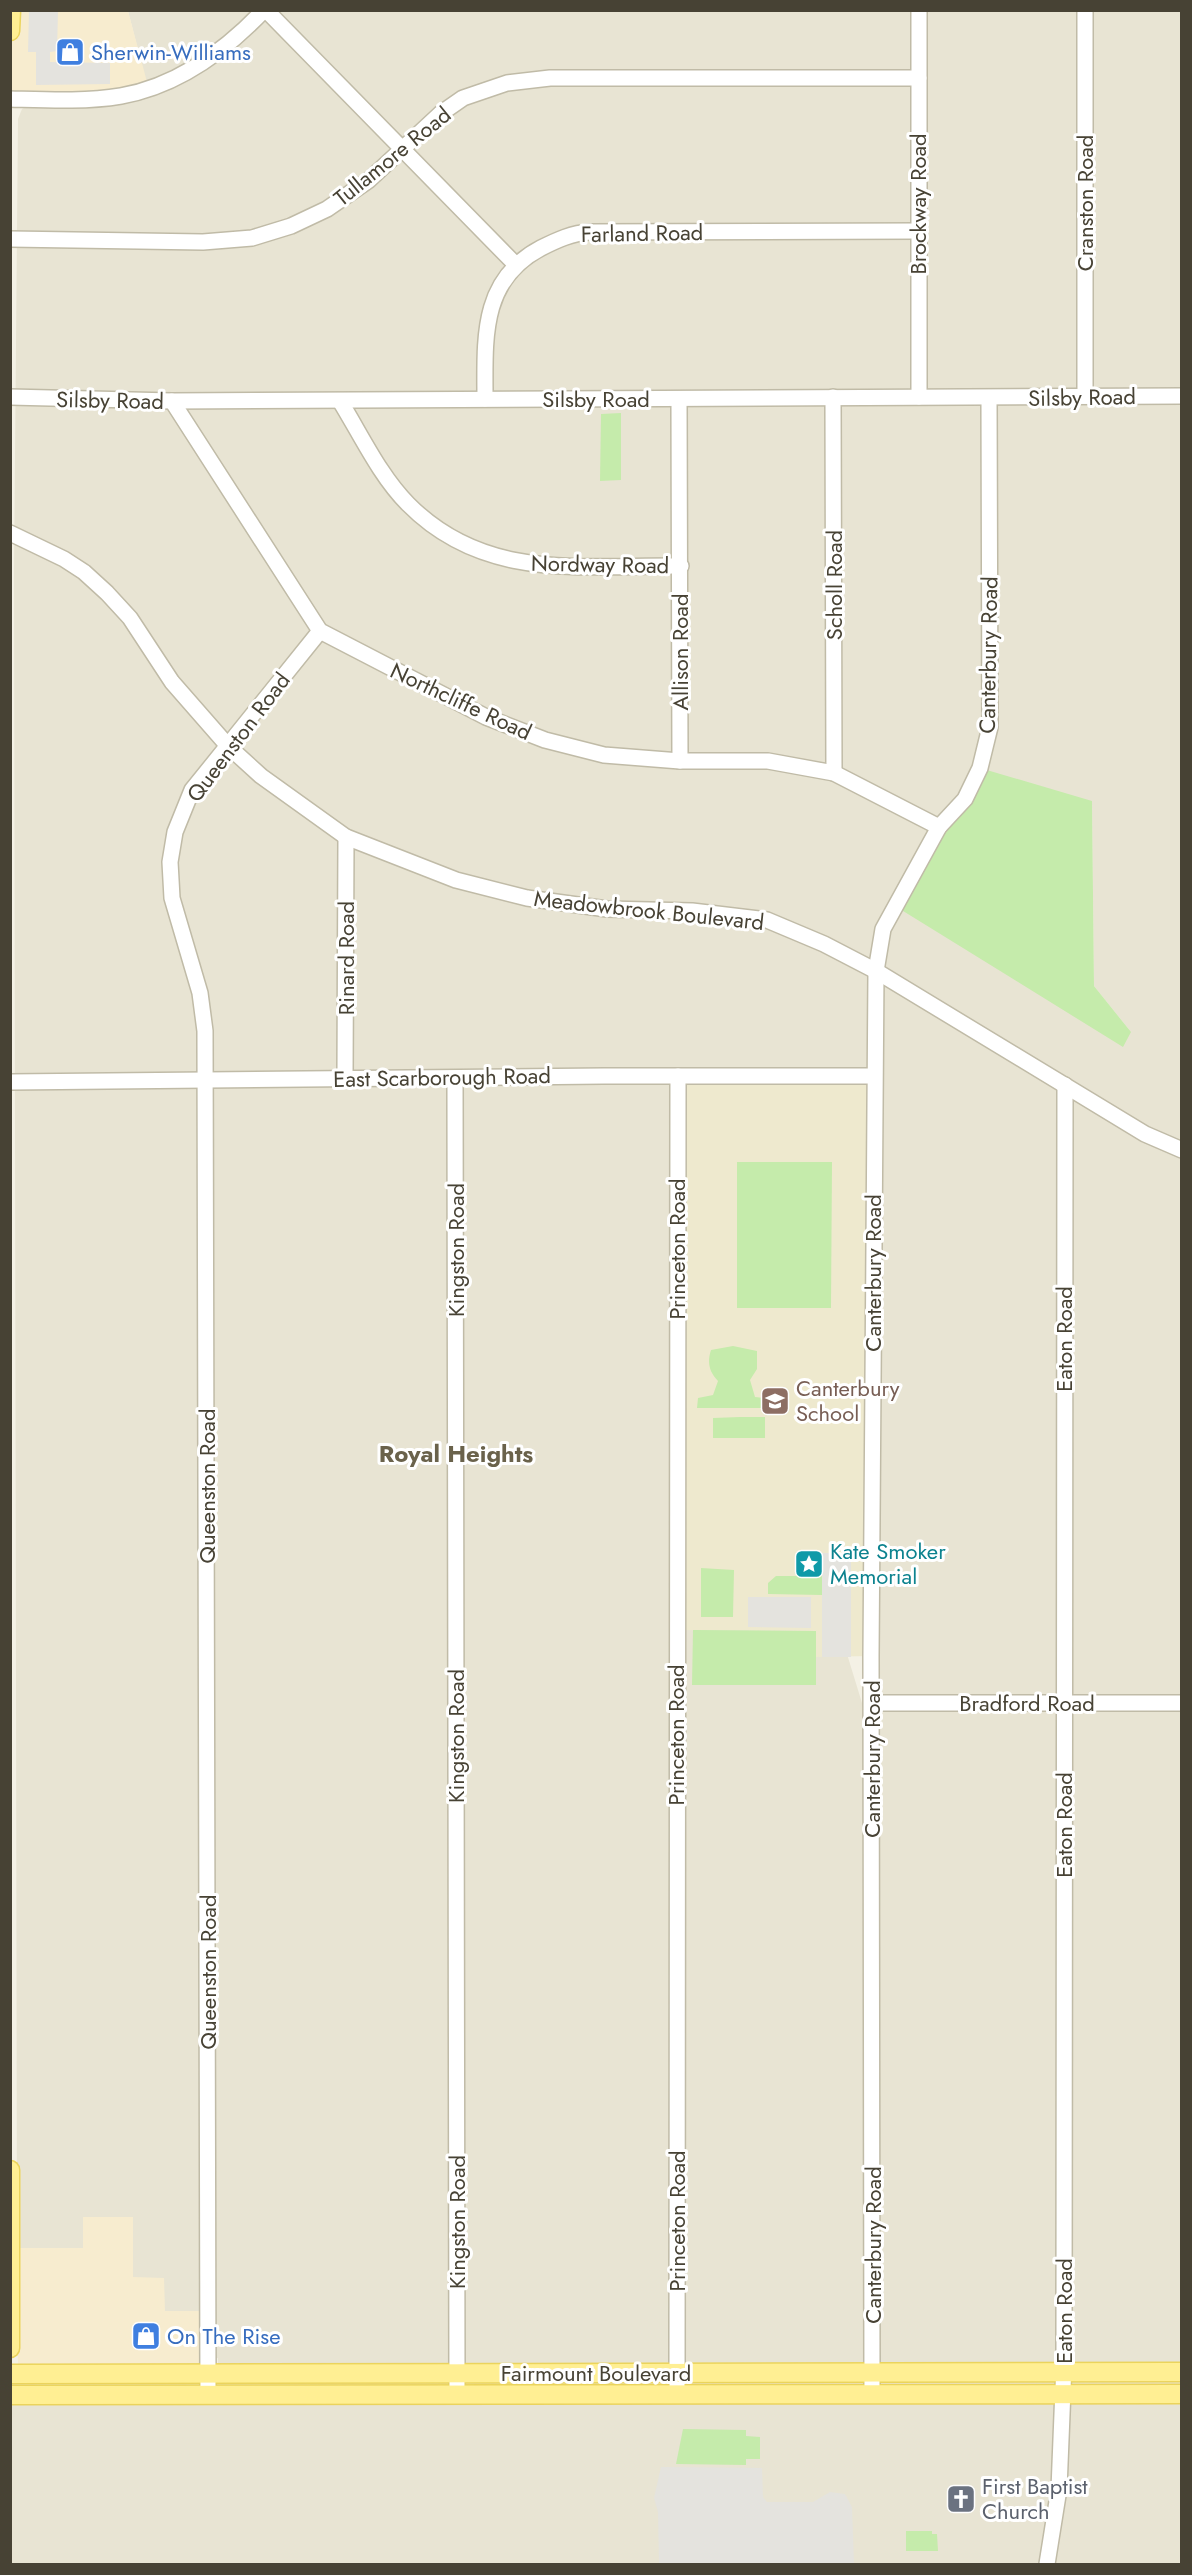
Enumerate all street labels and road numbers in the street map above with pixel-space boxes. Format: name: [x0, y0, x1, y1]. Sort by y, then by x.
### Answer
street label: Tullamore Road: [327, 99, 457, 213]
street label: Brockway Road: [902, 133, 934, 275]
street label: Cranston Road: [1069, 135, 1101, 271]
street label: Farland Road: [581, 216, 703, 250]
street label: Silsby Road: [1028, 380, 1136, 414]
street label: Silsby Road: [56, 383, 164, 417]
street label: Silsby Road: [542, 383, 650, 415]
street label: Scholl Road: [818, 530, 850, 640]
street label: Nordway Road: [531, 547, 669, 581]
street label: Canterbury Road: [971, 576, 1005, 734]
street label: Allison Road: [664, 594, 696, 710]
street label: Northcliffe Road: [385, 654, 537, 748]
street label: Queenston Road: [179, 666, 297, 808]
street label: Meadowbrook Boulevard: [532, 882, 766, 938]
street label: Rinard Road: [330, 901, 362, 1015]
street label: East Scarborough Road: [333, 1059, 551, 1095]
street label: Princeton Road: [661, 1178, 693, 1320]
street label: Kingston Road: [440, 1183, 472, 1317]
street label: Canterbury Road: [857, 1194, 889, 1352]
street label: Eaton Road: [1048, 1286, 1080, 1392]
street label: Queenston Road: [191, 1409, 223, 1563]
street label: Princeton Road: [660, 1664, 692, 1806]
street label: Kingston Road: [440, 1669, 472, 1803]
street label: Canterbury Road: [856, 1680, 888, 1838]
street label: Bradford Road: [959, 1687, 1095, 1719]
street label: Eaton Road: [1048, 1772, 1080, 1878]
street label: Queenston Road: [192, 1895, 224, 2049]
street label: Princeton Road: [661, 2150, 693, 2292]
street label: Kingston Road: [441, 2155, 473, 2289]
street label: Canterbury Road: [857, 2166, 889, 2324]
street label: Eaton Road: [1048, 2258, 1080, 2364]
street label: Fairmount Boulevard: [501, 2357, 691, 2389]

